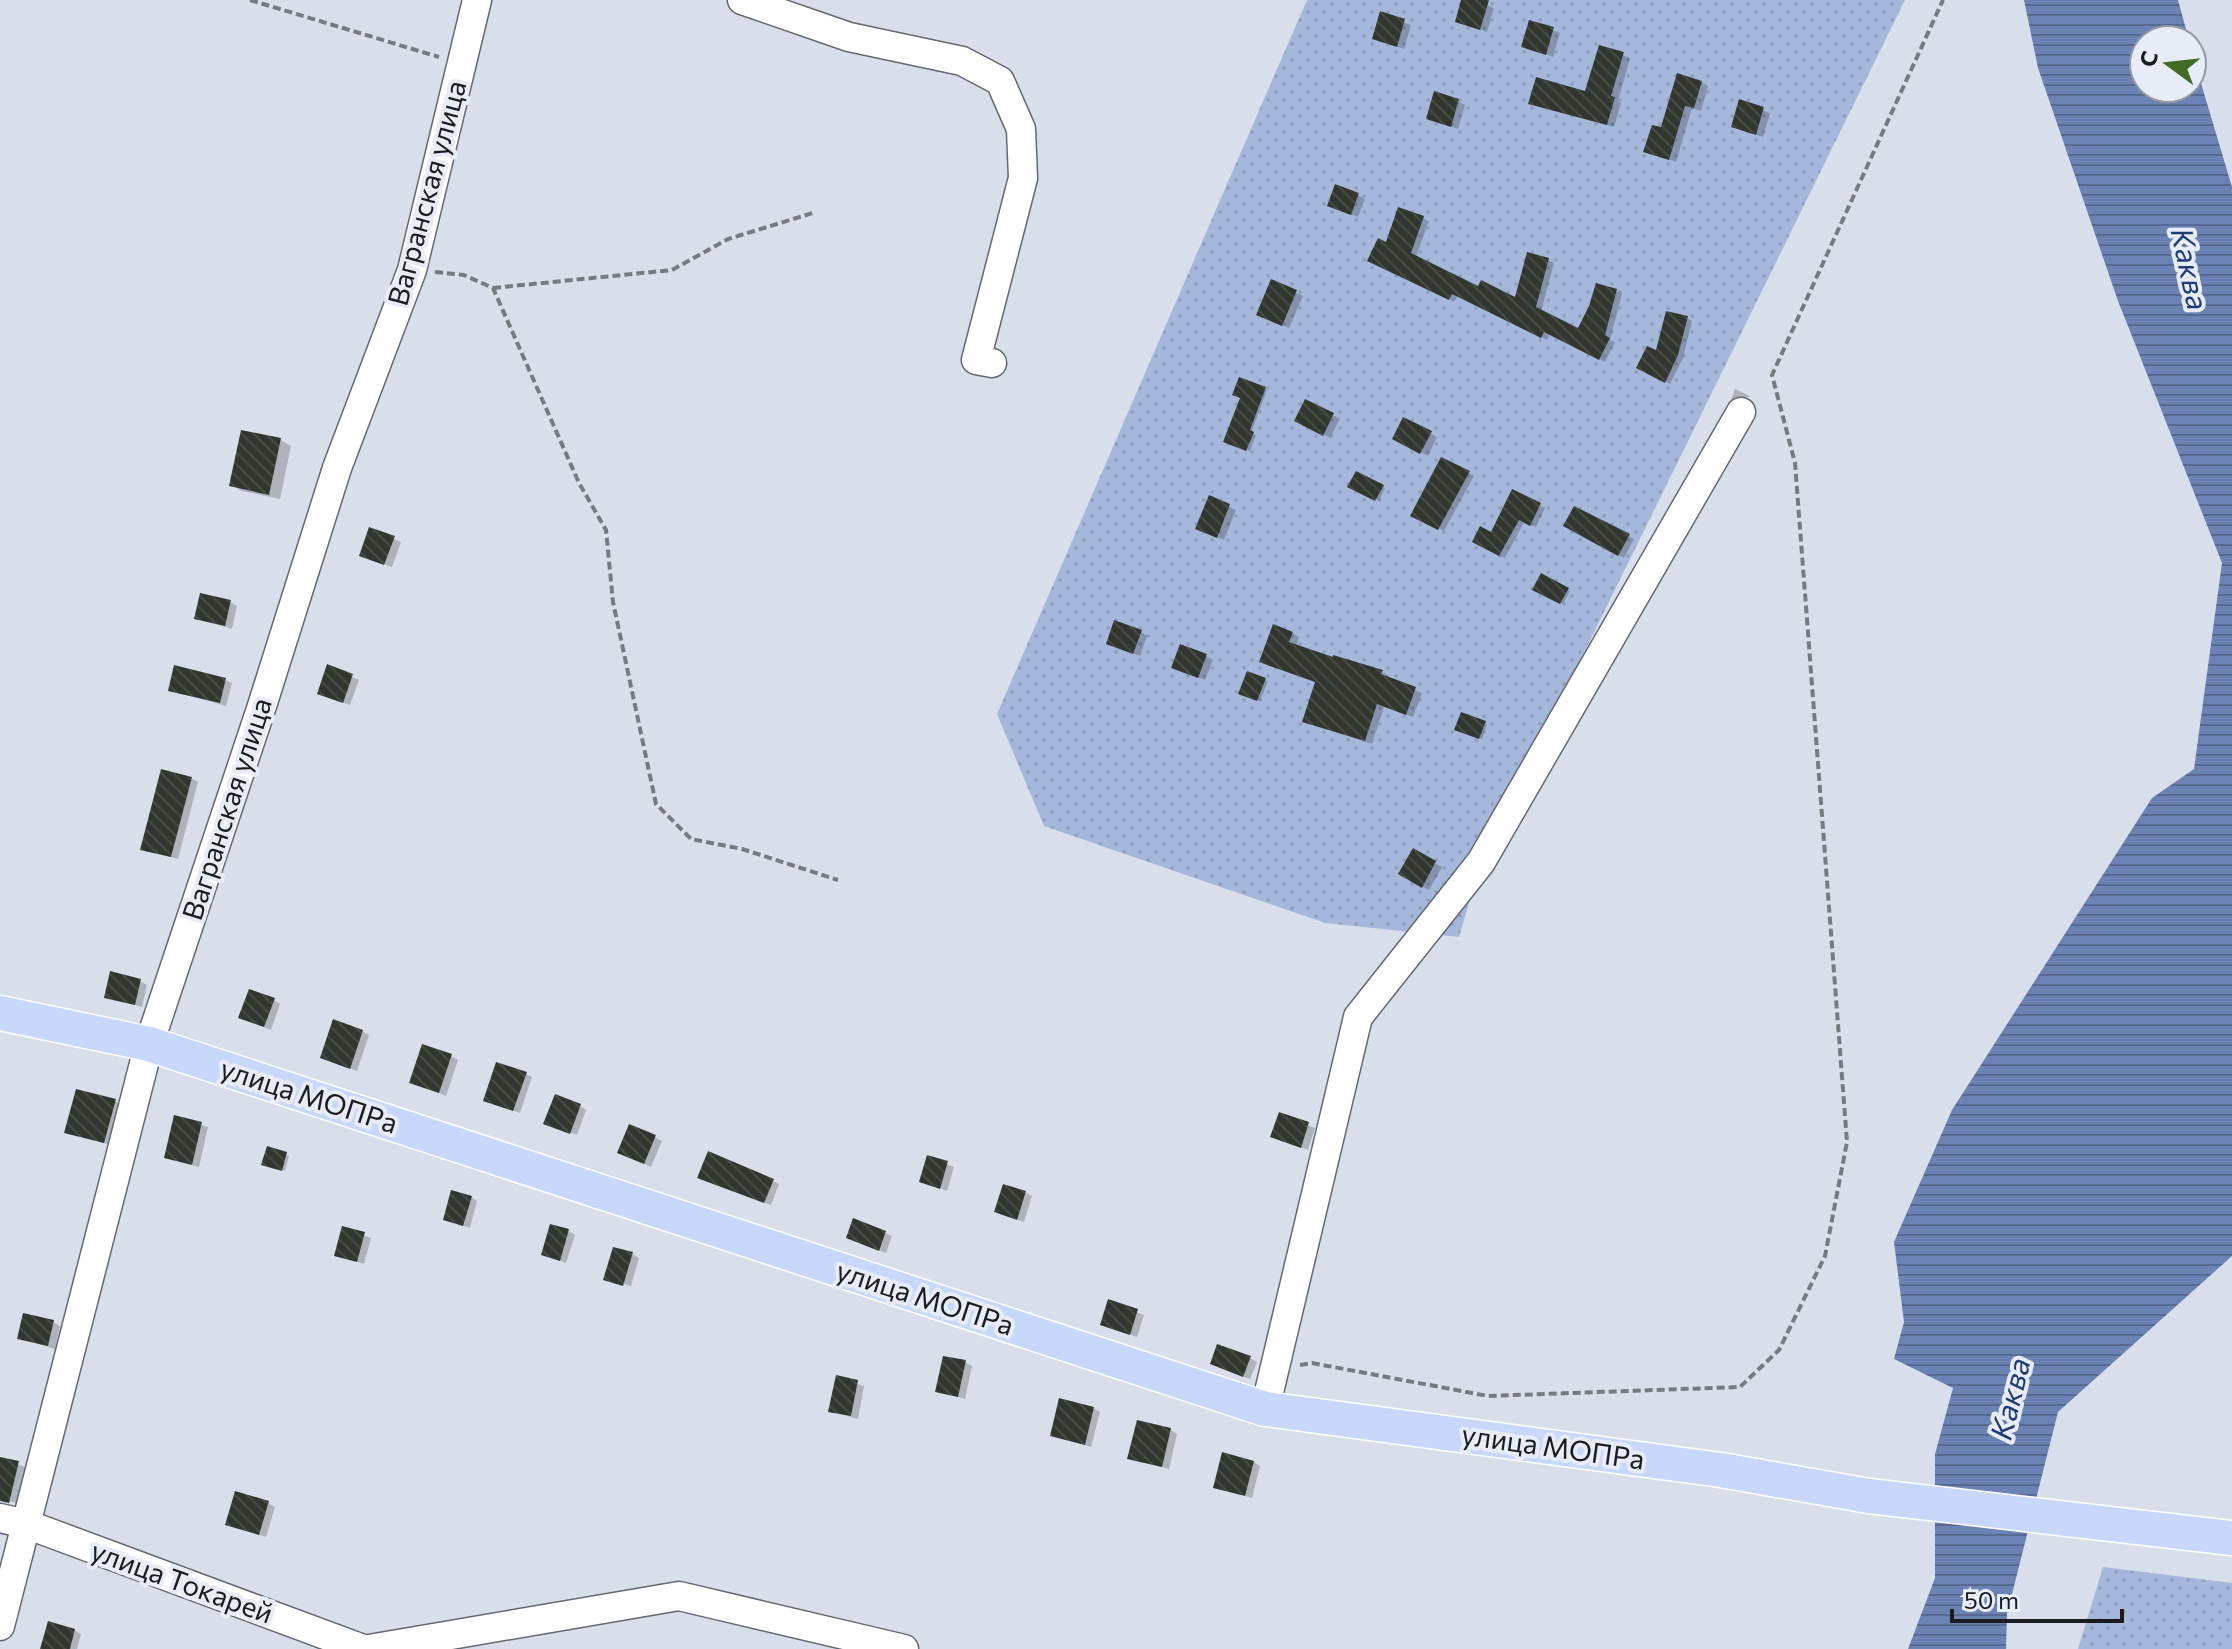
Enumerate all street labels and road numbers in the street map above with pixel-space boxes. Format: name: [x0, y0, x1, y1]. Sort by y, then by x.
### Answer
street label: Вагранская улица: [380, 76, 472, 309]
street label: Вагранская улица: [174, 693, 278, 924]
street label: улица МОПРа: [217, 1050, 402, 1140]
street label: улица МОПРа: [833, 1252, 1018, 1342]
street label: улица МОПРа: [1460, 1416, 1647, 1476]
street label: улица Токарей: [87, 1532, 278, 1630]

